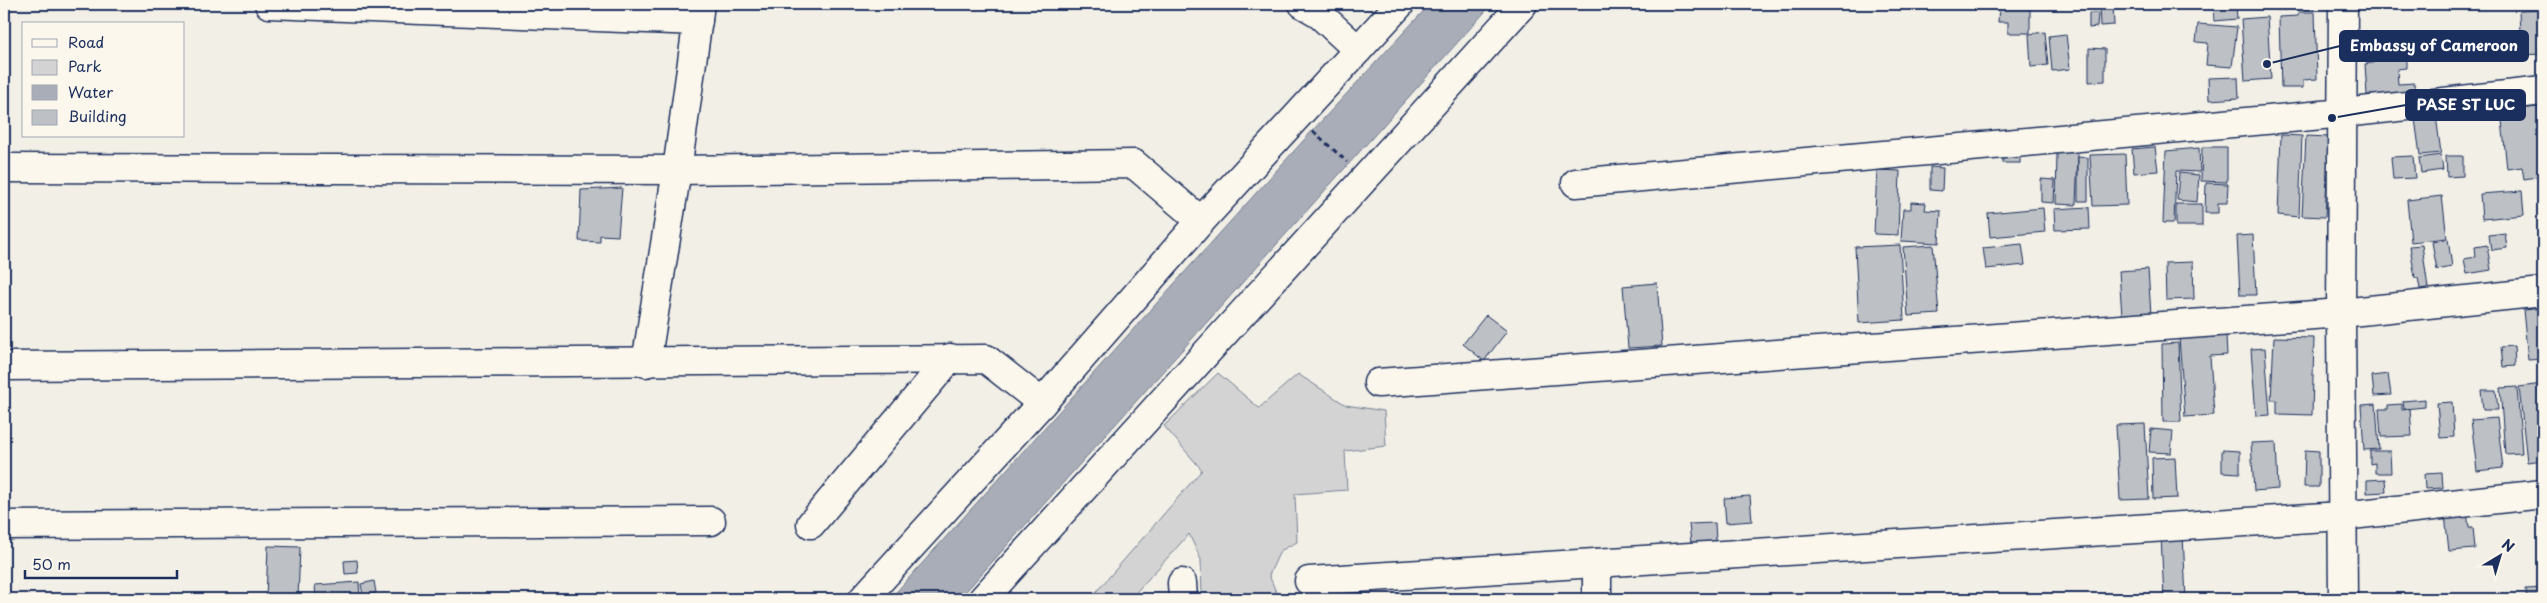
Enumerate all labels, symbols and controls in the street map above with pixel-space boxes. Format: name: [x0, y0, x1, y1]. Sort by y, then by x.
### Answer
legend: [22, 22, 185, 138]
text: Road: [68, 30, 104, 53]
callout: Embassy of Cameroon: [2340, 31, 2528, 61]
text: Embassy of Cameroon: [2350, 33, 2518, 56]
text: Park: [68, 54, 102, 77]
text: Water: [68, 80, 113, 103]
callout: PASE ST LUC: [2406, 90, 2525, 120]
text: PASE ST LUC: [2417, 92, 2515, 115]
text: Building: [68, 104, 127, 127]
north arrow: [2474, 530, 2524, 580]
text: N: [2497, 534, 2519, 557]
scale bar: [25, 548, 178, 580]
text: 50 m: [32, 552, 71, 575]

